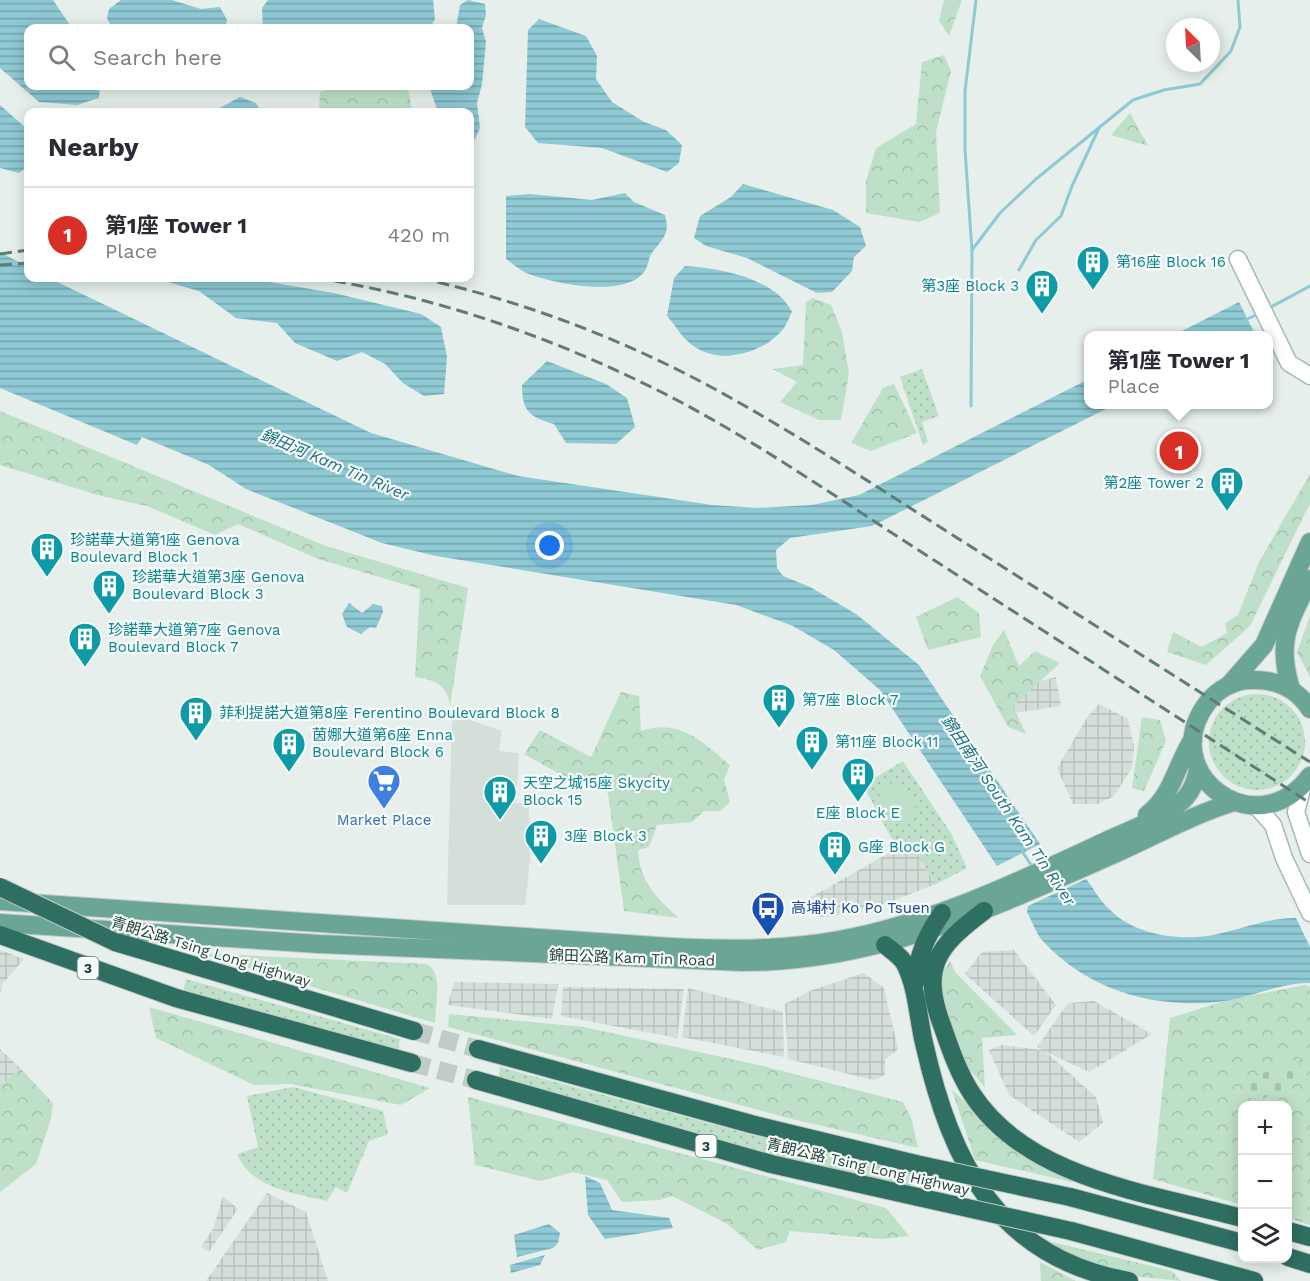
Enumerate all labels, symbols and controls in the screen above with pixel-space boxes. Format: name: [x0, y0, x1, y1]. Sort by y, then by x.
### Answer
north arrow: [1166, 18, 1220, 72]
search box: [24, 24, 474, 90]
icon: search: [45, 41, 78, 74]
text: Search here: [93, 45, 222, 70]
text: Nearby: [48, 132, 139, 162]
text: 第1座 Tower 1: [105, 213, 247, 238]
text: 1: [63, 223, 72, 247]
text: 420 m: [388, 223, 450, 247]
text: Place: [105, 239, 157, 263]
building icon: 第16座 Block 16: [1075, 244, 1111, 291]
place label: 第16座 Block 16: [1116, 253, 1226, 271]
building icon: 第3座 Block 3: [1024, 268, 1060, 315]
place label: 第3座 Block 3: [921, 277, 1019, 295]
popup: [1084, 331, 1273, 409]
text: 第1座 Tower 1: [1108, 348, 1249, 373]
text: Place: [1108, 374, 1160, 398]
water label: 錦田河 Kam Tin River: [258, 425, 412, 505]
pin: 1: [1160, 428, 1198, 474]
building icon: 第2座 Tower 2: [1209, 465, 1245, 512]
place label: 第2座 Tower 2: [1103, 474, 1204, 492]
building icon: 珍諾華大道第1座 Genova Boulevard Block 1: [29, 531, 65, 578]
place label: 珍諾華大道第1座 Genova Boulevard Block 1: [70, 531, 240, 566]
your location: [535, 531, 564, 560]
building icon: 珍諾華大道第3座 Genova Boulevard Block 3: [91, 568, 127, 615]
place label: 珍諾華大道第3座 Genova Boulevard Block 3: [132, 568, 305, 603]
building icon: 珍諾華大道第7座 Genova Boulevard Block 7: [67, 621, 103, 668]
place label: 珍諾華大道第7座 Genova Boulevard Block 7: [108, 621, 281, 656]
building icon: 第7座 Block 7: [761, 682, 797, 729]
place label: 第7座 Block 7: [802, 691, 898, 709]
building icon: 菲利提諾大道第8座 Ferentino Boulevard Block 8: [178, 695, 214, 742]
place label: 菲利提諾大道第8座 Ferentino Boulevard Block 8: [219, 704, 560, 722]
water label: 錦田南河 South Kam Tin River: [938, 712, 1080, 910]
building icon: 第11座 Block 11: [794, 724, 830, 771]
building icon: 茵娜大道第6座 Enna Boulevard Block 6: [271, 726, 307, 773]
place label: 茵娜大道第6座 Enna Boulevard Block 6: [312, 726, 453, 761]
place label: 第11座 Block 11: [835, 733, 938, 751]
building icon: E座 Block E: [840, 756, 876, 803]
supermarket icon: Market Place: [366, 763, 402, 810]
building icon: 天空之城15座 Skycity Block 15: [482, 774, 518, 821]
place label: 天空之城15座 Skycity Block 15: [523, 774, 670, 809]
place label: E座 Block E: [816, 804, 900, 822]
place label: Market Place: [337, 811, 431, 829]
building icon: 3座 Block 3: [523, 818, 559, 865]
place label: 3座 Block 3: [564, 827, 647, 845]
building icon: G座 Block G: [817, 829, 853, 876]
place label: G座 Block G: [858, 838, 945, 856]
bus stop icon: 高埔村 Ko Po Tsuen: [750, 890, 786, 937]
place label: 高埔村 Ko Po Tsuen: [791, 899, 930, 917]
street label: 青朗公路 Tsing Long Highway: [109, 913, 313, 991]
street label: 錦田公路 Kam Tin Road: [549, 946, 715, 970]
road number: 3: [78, 957, 98, 979]
map controls: [1238, 1101, 1292, 1263]
button: +: [1238, 1101, 1292, 1155]
road number: 3: [696, 1135, 716, 1157]
street label: 青朗公路 Tsing Long Highway: [765, 1135, 971, 1199]
button: −: [1238, 1155, 1292, 1209]
button: layers: [1238, 1209, 1292, 1263]

